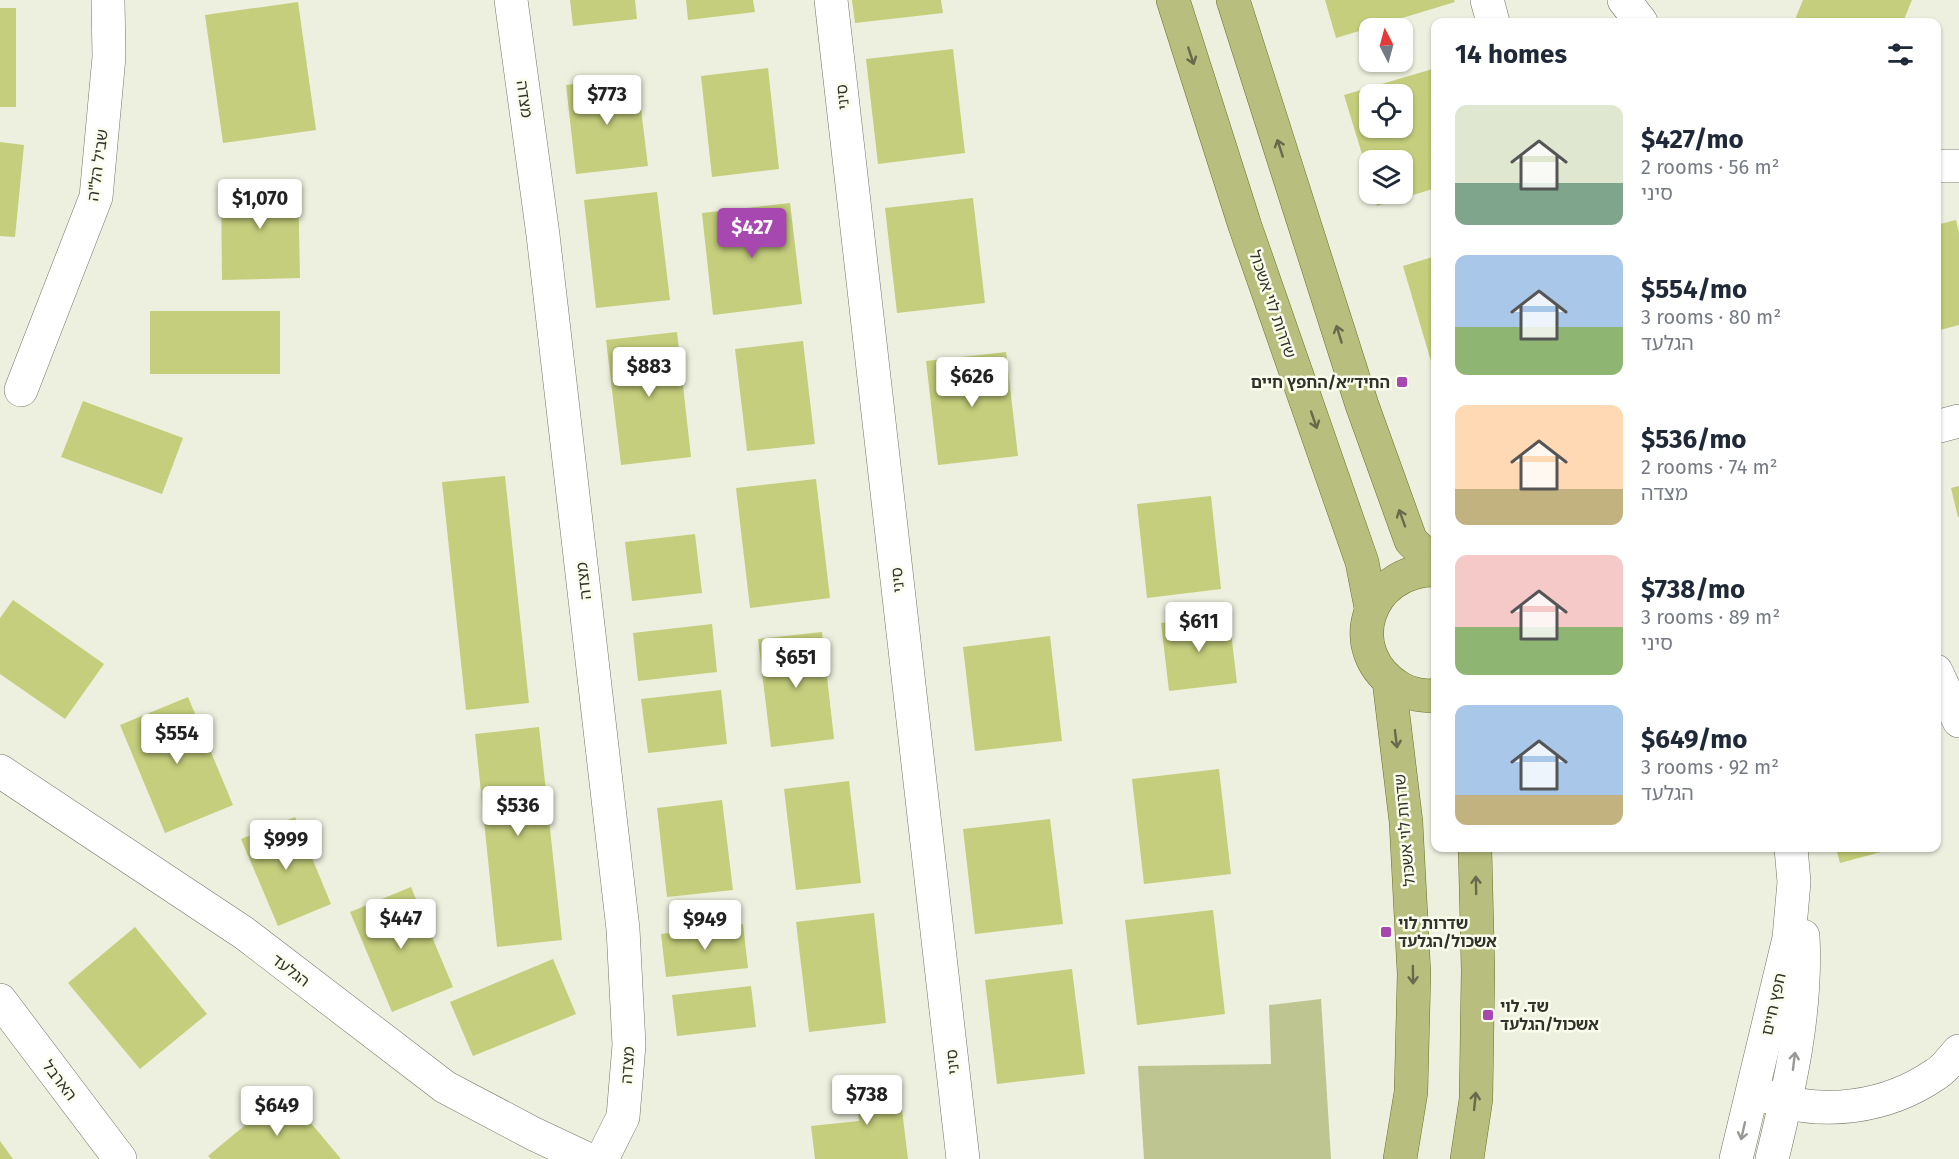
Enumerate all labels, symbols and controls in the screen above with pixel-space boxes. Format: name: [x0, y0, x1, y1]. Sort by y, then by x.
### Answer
north arrow: [1359, 18, 1413, 72]
map controls: [1359, 18, 1413, 204]
icon: filters: [1884, 38, 1917, 71]
text: 14 homes: [1455, 39, 1567, 70]
one-way arrow: [1186, 46, 1197, 65]
pin: $773: [571, 75, 643, 126]
street label: מצדה: [512, 79, 537, 119]
text: $773: [587, 82, 627, 106]
street label: סיני: [832, 83, 853, 111]
button: locate: [1359, 84, 1413, 138]
text: $427/mo: [1641, 124, 1744, 155]
street label: שביל הל"ה: [83, 128, 112, 202]
icon: home: [1503, 129, 1575, 201]
one-way arrow: [1274, 139, 1285, 158]
button: layers: [1359, 150, 1413, 204]
text: 2 rooms · 56 m²: [1641, 155, 1780, 179]
pin: $1,070: [211, 179, 309, 230]
text: סיני: [1641, 181, 1673, 205]
text: $1,070: [232, 186, 288, 210]
pin: $427: [716, 208, 788, 259]
text: $427: [731, 215, 773, 239]
street label: שדרות לוי אשכול: [1245, 248, 1300, 361]
text: $554/mo: [1641, 274, 1747, 305]
icon: home: [1503, 279, 1575, 351]
text: 3 rooms · 80 m²: [1641, 305, 1781, 329]
one-way arrow: [1333, 325, 1344, 344]
text: הגלעד: [1641, 331, 1694, 355]
pin: $883: [613, 347, 685, 398]
text: $883: [627, 354, 671, 378]
pin: $626: [936, 357, 1008, 408]
text: $626: [950, 364, 994, 388]
place label: החיד״א/החפץ חיים: [1251, 373, 1390, 392]
marker: החיד״א/החפץ חיים: [1395, 375, 1409, 389]
one-way arrow: [1309, 410, 1320, 429]
text: $536/mo: [1641, 424, 1747, 455]
icon: home: [1503, 429, 1575, 501]
text: 2 rooms · 74 m²: [1641, 455, 1778, 479]
text: מצדה: [1641, 481, 1688, 505]
one-way arrow: [1396, 509, 1407, 528]
street label: מצדה: [572, 561, 595, 601]
street label: סיני: [887, 566, 908, 594]
text: $738/mo: [1641, 574, 1745, 605]
icon: home: [1503, 579, 1575, 651]
pin: $611: [1163, 602, 1235, 653]
text: 3 rooms · 89 m²: [1641, 605, 1780, 629]
text: $611: [1179, 609, 1219, 633]
text: סיני: [1641, 631, 1673, 655]
pin: $651: [760, 638, 832, 689]
text: $651: [775, 645, 817, 669]
pin: $554: [141, 714, 213, 765]
text: $554: [155, 721, 199, 745]
text: $649/mo: [1641, 724, 1748, 755]
one-way arrow: [1391, 729, 1402, 749]
icon: home: [1503, 729, 1575, 801]
text: 3 rooms · 92 m²: [1641, 755, 1779, 779]
street label: שדרות לוי אשכול: [1390, 773, 1419, 887]
text: הגלעד: [1641, 781, 1694, 805]
pin: $536: [482, 786, 554, 837]
text: $536: [496, 793, 540, 817]
pin: $999: [250, 820, 322, 871]
text: $999: [264, 827, 308, 851]
one-way arrow: [1470, 876, 1482, 896]
pin: $447: [365, 899, 437, 950]
pin: $949: [669, 900, 741, 951]
text: $447: [380, 906, 422, 930]
text: $949: [683, 907, 727, 931]
place label: שדרות לוי אשכול/הגלעד: [1398, 914, 1497, 951]
marker: שדרות לוי אשכול/הגלעד: [1379, 925, 1393, 939]
street label: הגלעד: [268, 950, 313, 991]
one-way arrow: [1407, 965, 1419, 985]
street label: חפץ חיים: [1757, 971, 1790, 1037]
place label: שד. לוי אשכול/הגלעד: [1500, 997, 1599, 1034]
marker: שד. לוי אשכול/הגלעד: [1481, 1008, 1495, 1022]
street label: מצדה: [617, 1046, 638, 1084]
street label: סיני: [942, 1048, 963, 1076]
one-way arrow: [1788, 1051, 1799, 1071]
street label: הארבל: [38, 1056, 81, 1104]
pin: $738: [831, 1075, 903, 1126]
text: $738: [846, 1082, 888, 1106]
pin: $649: [241, 1086, 313, 1137]
one-way arrow: [1470, 1092, 1481, 1112]
text: $649: [255, 1093, 299, 1117]
one-way arrow: [1737, 1121, 1748, 1141]

